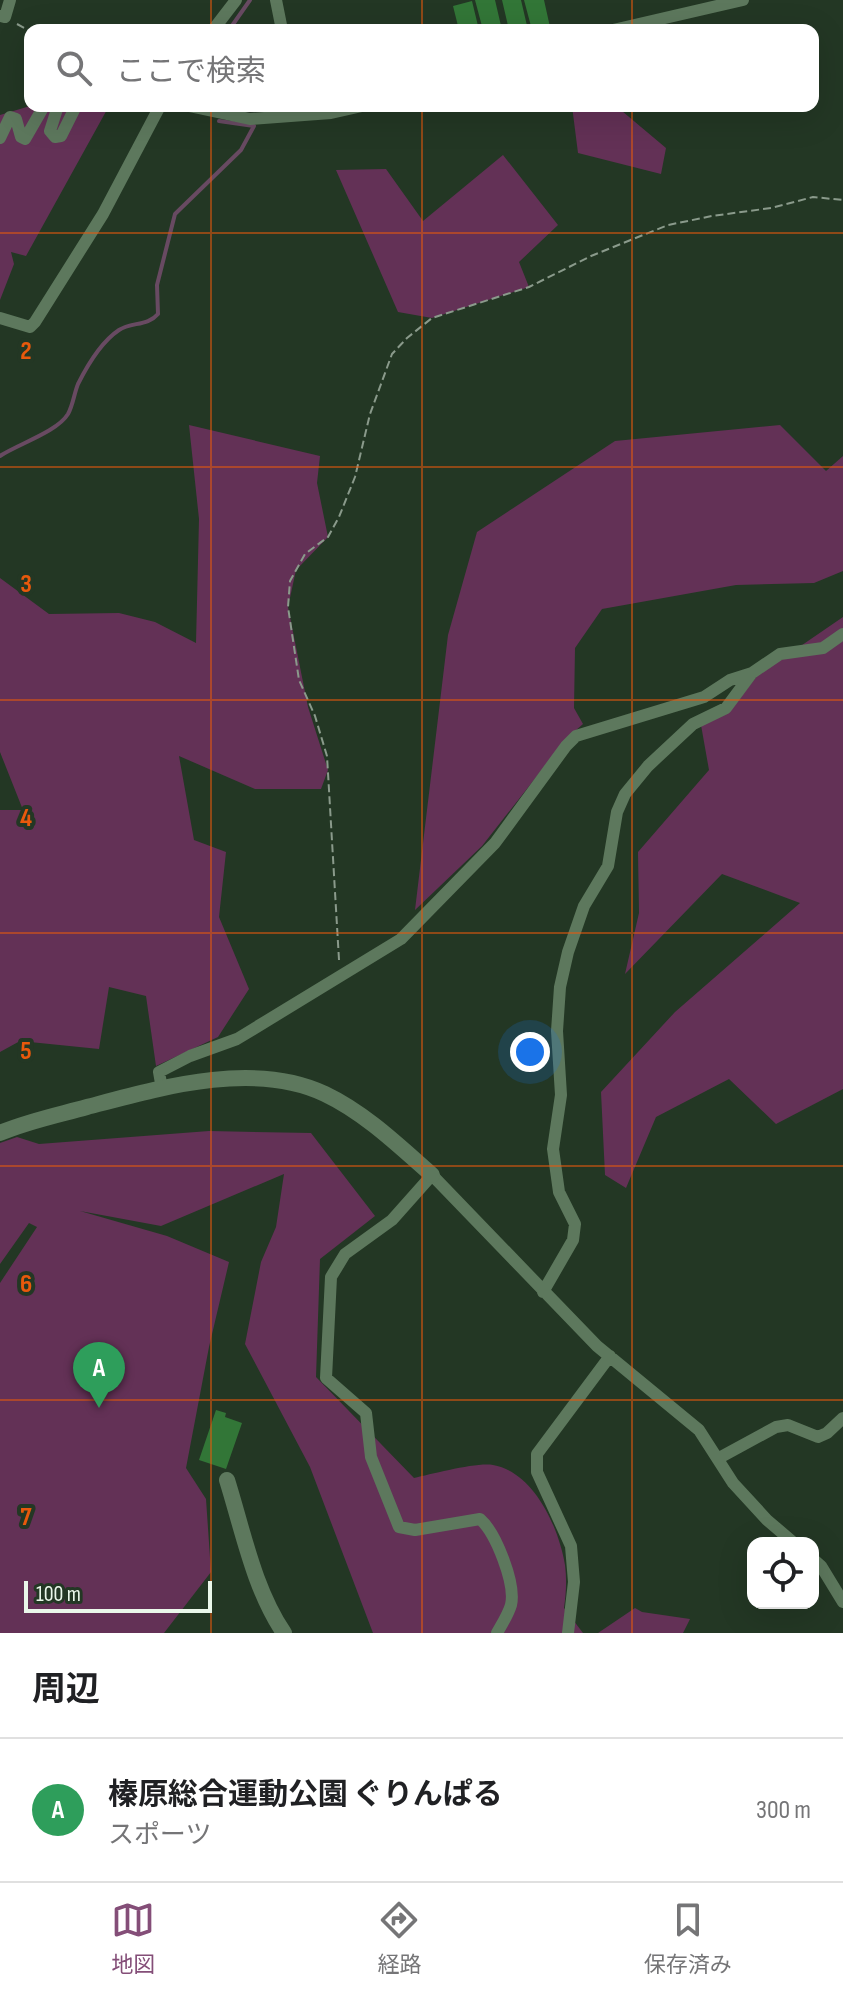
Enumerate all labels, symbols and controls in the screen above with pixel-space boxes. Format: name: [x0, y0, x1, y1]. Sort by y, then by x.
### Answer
search box: [24, 24, 819, 112]
icon: search: [52, 46, 96, 90]
text: ここで検索: [116, 54, 266, 90]
text: 2: [20, 336, 32, 367]
text: 3: [20, 569, 32, 600]
text: 4: [20, 803, 32, 834]
your location: [510, 1032, 550, 1072]
text: 5: [20, 1036, 32, 1067]
text: 6: [20, 1269, 32, 1300]
pin: A: [73, 1342, 125, 1408]
text: 7: [20, 1502, 32, 1533]
map controls: [747, 1537, 819, 1609]
button: locate: [747, 1537, 819, 1609]
scale bar: [24, 1577, 212, 1613]
text: 100 m: [36, 1581, 81, 1608]
text: 周辺: [32, 1669, 100, 1710]
text: 榛原総合運動公園 ぐりんぱる: [108, 1777, 503, 1813]
text: A: [52, 1795, 64, 1826]
text: 300 m: [756, 1795, 811, 1826]
text: スポーツ: [108, 1820, 211, 1851]
tab: 地図: [111, 1898, 155, 1979]
tab: 経路: [377, 1898, 422, 1979]
tab: 保存済み: [644, 1898, 732, 1979]

